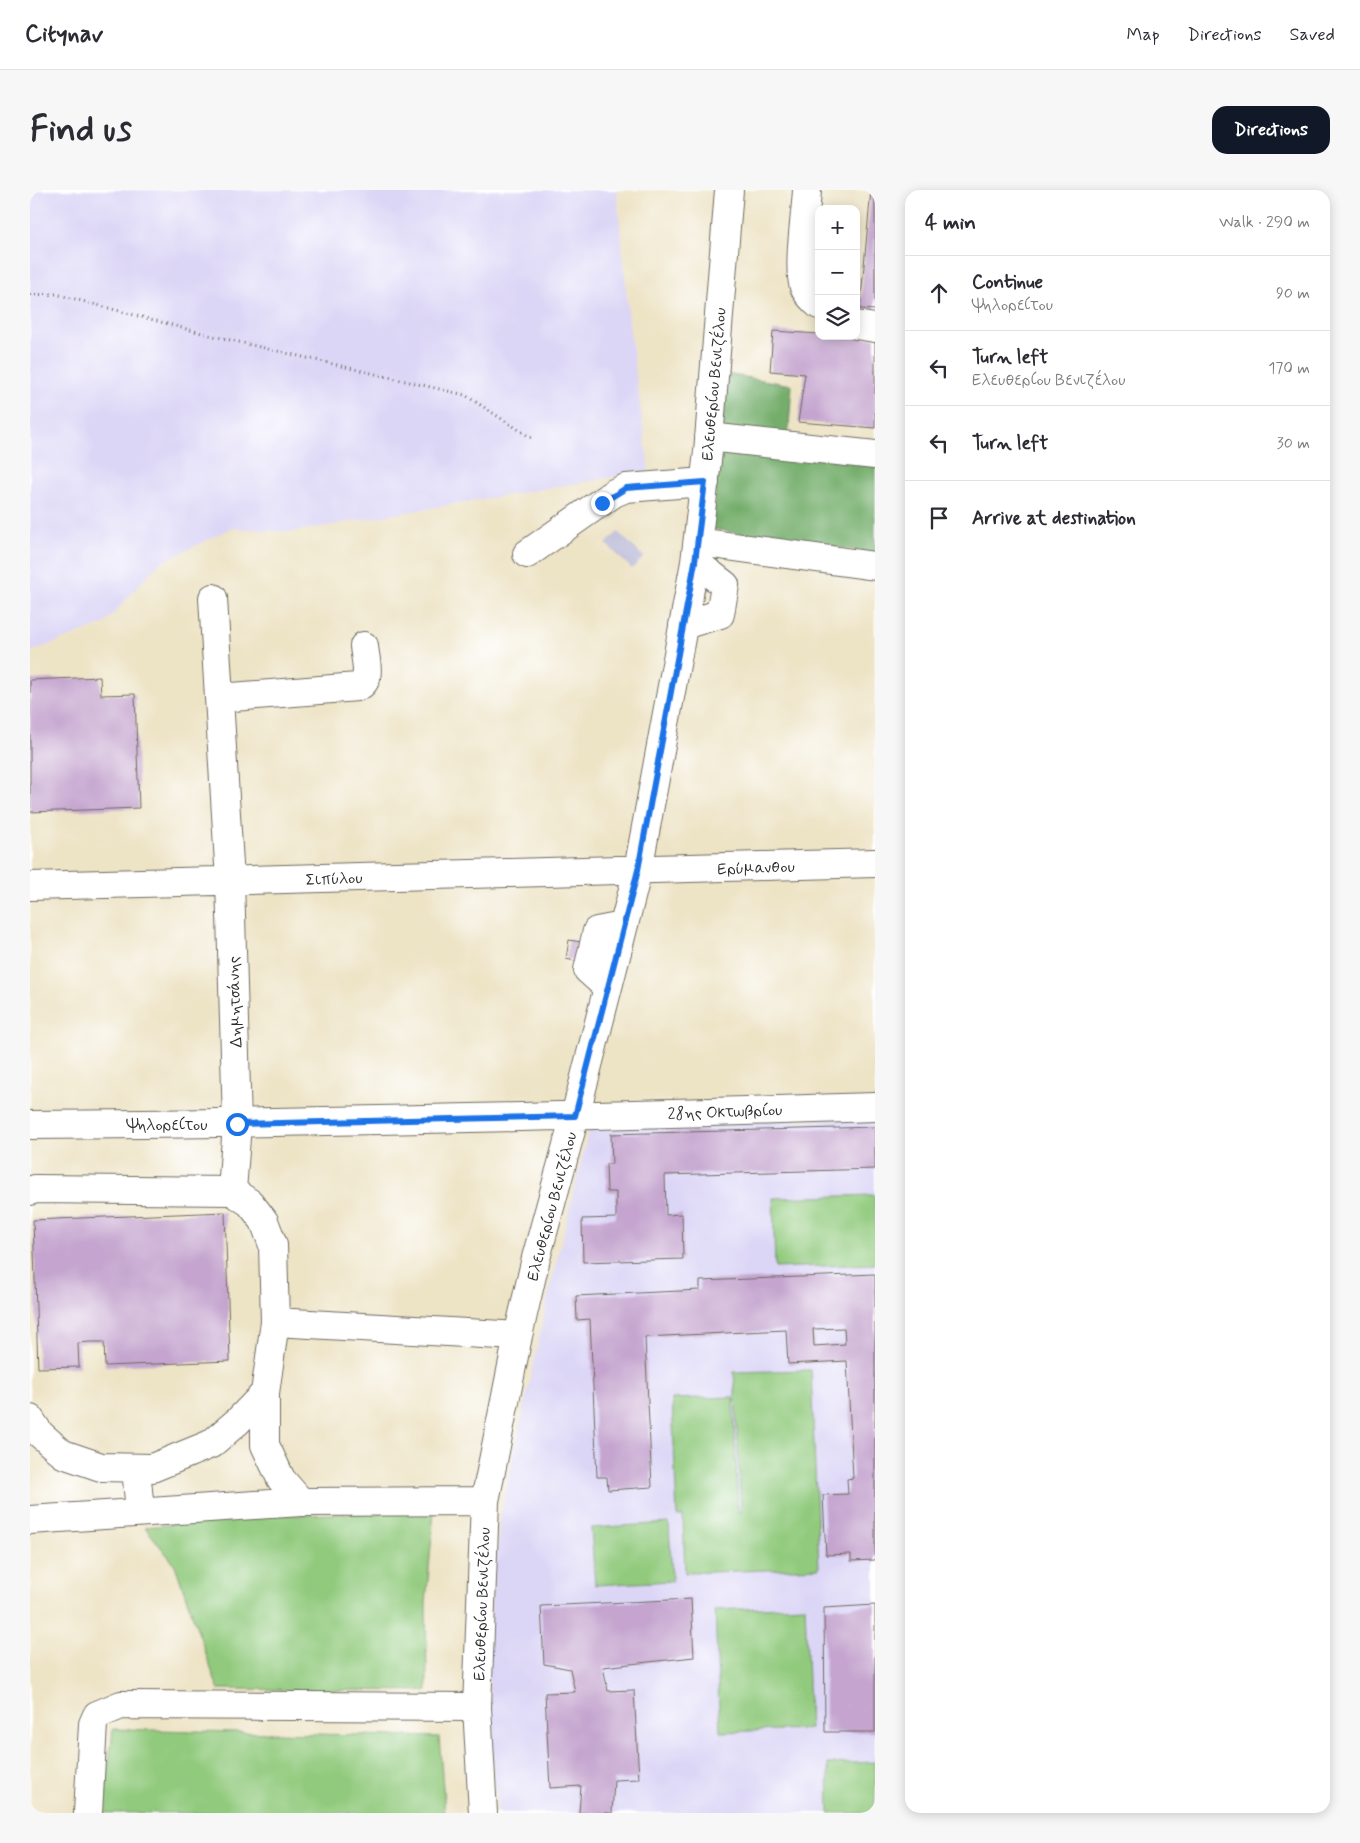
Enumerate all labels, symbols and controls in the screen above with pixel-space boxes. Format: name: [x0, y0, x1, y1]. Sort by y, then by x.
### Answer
text: Citynav: [25, 19, 103, 50]
text: Map: [1127, 23, 1160, 47]
text: Directions: [1188, 23, 1262, 47]
text: Saved: [1290, 23, 1335, 47]
button: Directions: [1212, 106, 1330, 154]
text: Find us: [30, 107, 132, 153]
map controls: [815, 205, 860, 340]
button: +: [815, 205, 860, 250]
text: 4 min: [925, 209, 976, 237]
text: Walk · 290 m: [1219, 212, 1310, 233]
button: −: [815, 250, 860, 295]
text: Continue: [972, 270, 1043, 295]
icon: ahead: [925, 279, 953, 307]
text: 90 m: [1276, 283, 1310, 304]
button: layers: [815, 295, 860, 340]
text: Ψηλορείτου: [972, 295, 1053, 316]
street label: Ελευθερίου Βενιζέλου: [696, 307, 732, 461]
text: Turn left: [972, 345, 1048, 370]
icon: left: [925, 354, 953, 382]
text: 170 m: [1268, 358, 1310, 379]
text: Ελευθερίου Βενιζέλου: [972, 370, 1125, 391]
icon: left: [925, 429, 953, 457]
text: Turn left: [972, 431, 1048, 456]
text: 30 m: [1277, 433, 1310, 454]
route end: [591, 492, 614, 515]
icon: arrive: [925, 504, 953, 532]
text: Arrive at destination: [972, 506, 1136, 531]
street label: Ερύμανθου: [717, 857, 795, 880]
street label: Σιπύλου: [305, 868, 363, 891]
street label: Δημητσάνης: [223, 956, 248, 1048]
street label: 28ης Οκτωβρίου: [667, 1100, 783, 1125]
route start: [226, 1113, 249, 1136]
street label: Ψηλορείτου: [126, 1115, 207, 1136]
street label: Ελευθερίου Βενιζέλου: [521, 1129, 582, 1283]
street label: Ελευθερίου Βενιζέλου: [468, 1527, 496, 1681]

